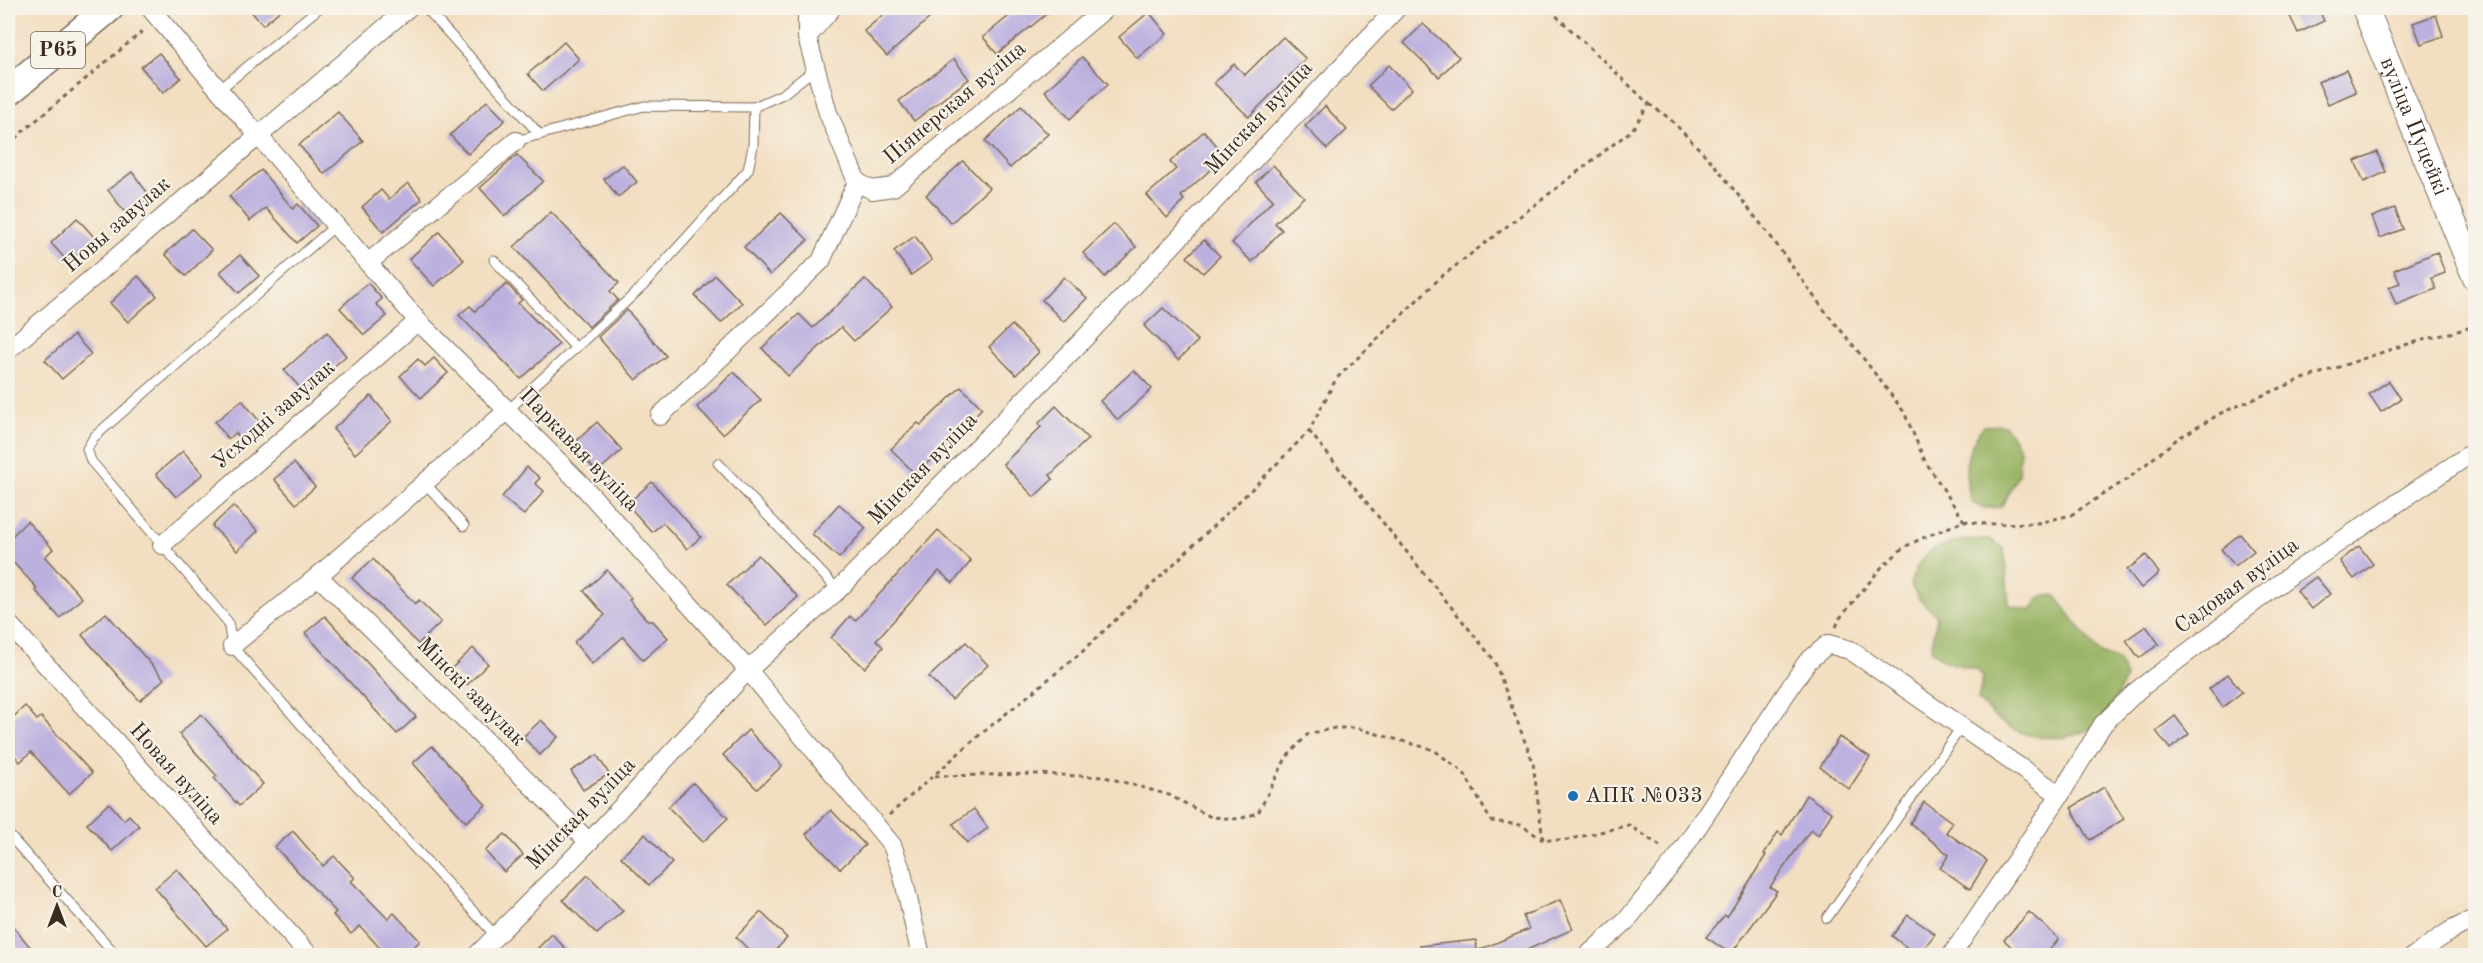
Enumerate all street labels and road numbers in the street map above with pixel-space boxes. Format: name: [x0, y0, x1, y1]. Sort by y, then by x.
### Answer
road number: Р65: [31, 32, 85, 68]
street label: Піянерская вуліца: [880, 37, 1030, 169]
street label: вуліца Пуцейкі: [2376, 54, 2452, 199]
street label: Мінская вуліца: [1201, 57, 1317, 179]
street label: Новы завулак: [59, 173, 175, 277]
street label: Усходні завулак: [209, 356, 339, 474]
street label: Паркавая вуліца: [515, 384, 643, 516]
street label: Мінская вуліца: [864, 409, 982, 529]
street label: Садовая вуліца: [2171, 534, 2303, 638]
street label: Мінскі завулак: [412, 633, 530, 751]
street label: Новая вуліца: [125, 719, 227, 829]
street label: Мінская вуліца: [522, 754, 640, 874]

